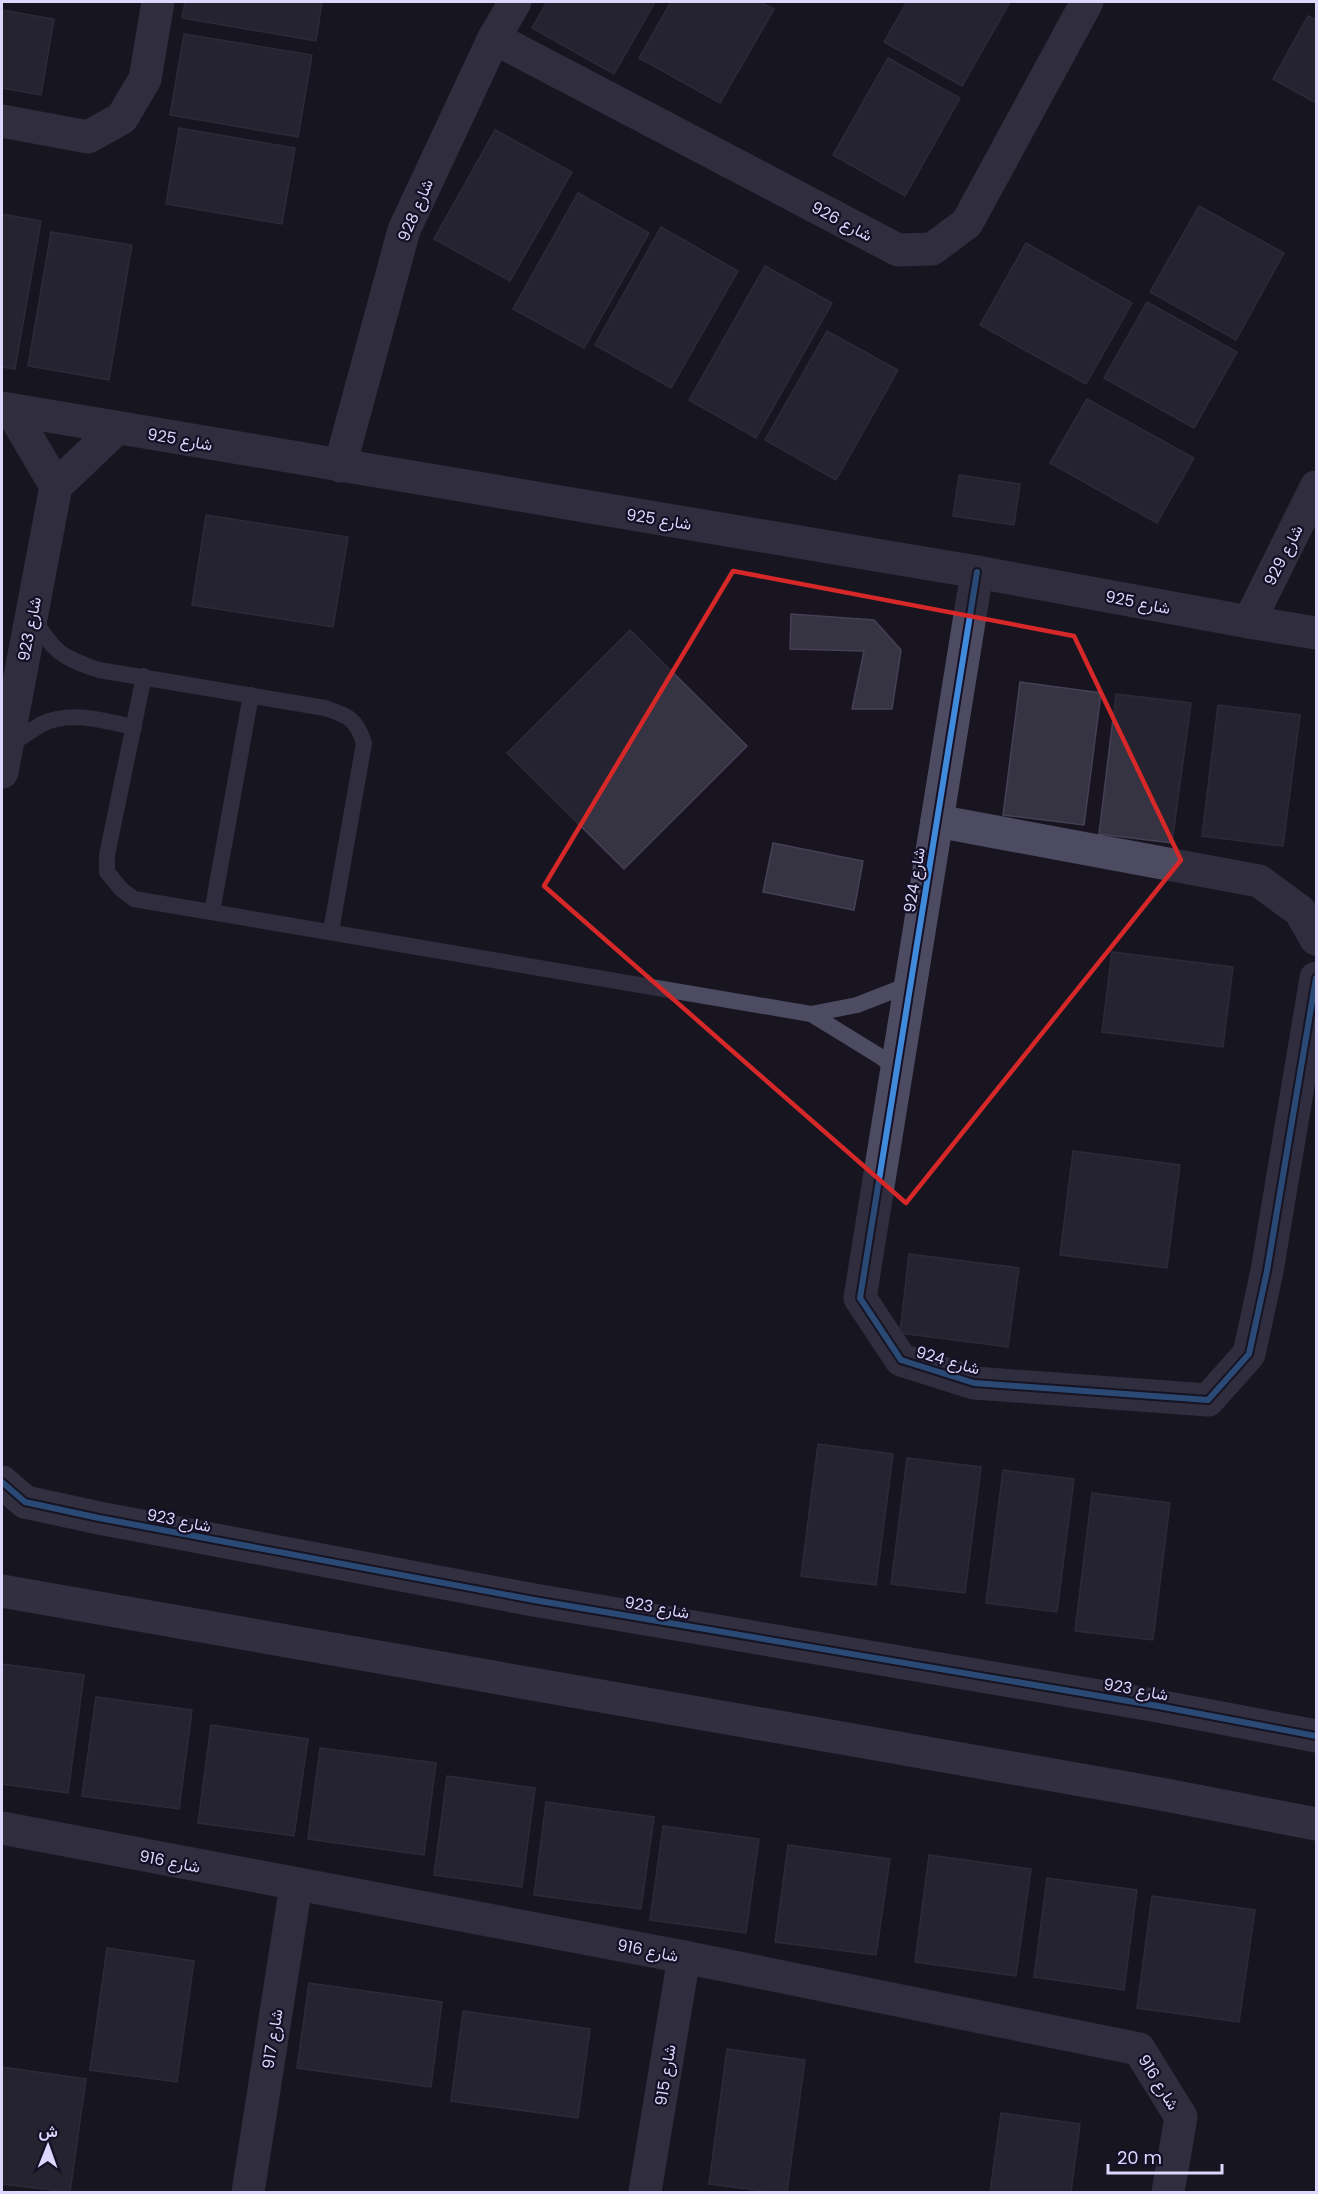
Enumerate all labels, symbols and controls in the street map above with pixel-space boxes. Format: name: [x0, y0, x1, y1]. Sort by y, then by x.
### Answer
street label: شارع 928: [392, 175, 439, 245]
street label: شارع 926: [807, 196, 876, 247]
street label: شارع 925: [146, 422, 214, 457]
street label: شارع 925: [625, 503, 693, 536]
street label: شارع 929: [1258, 521, 1309, 590]
street label: شارع 925: [1103, 585, 1172, 620]
street label: شارع 923: [12, 595, 47, 663]
street label: شارع 924: [898, 846, 931, 914]
street label: شارع 924: [913, 1340, 983, 1381]
street label: شارع 923: [145, 1503, 213, 1538]
street label: شارع 923: [623, 1591, 691, 1624]
street label: شارع 923: [1102, 1673, 1170, 1706]
street label: شارع 916: [137, 1844, 202, 1879]
street label: شارع 916: [615, 1933, 680, 1968]
street label: شارع 917: [256, 2007, 289, 2071]
street label: شارع 915: [649, 2043, 682, 2107]
street label: شارع 916: [1132, 2050, 1185, 2115]
north arrow: [18, 2116, 78, 2176]
text: ش: [38, 2120, 58, 2143]
scale bar: [1108, 2137, 1222, 2175]
text: 20 m: [1117, 2145, 1162, 2170]

